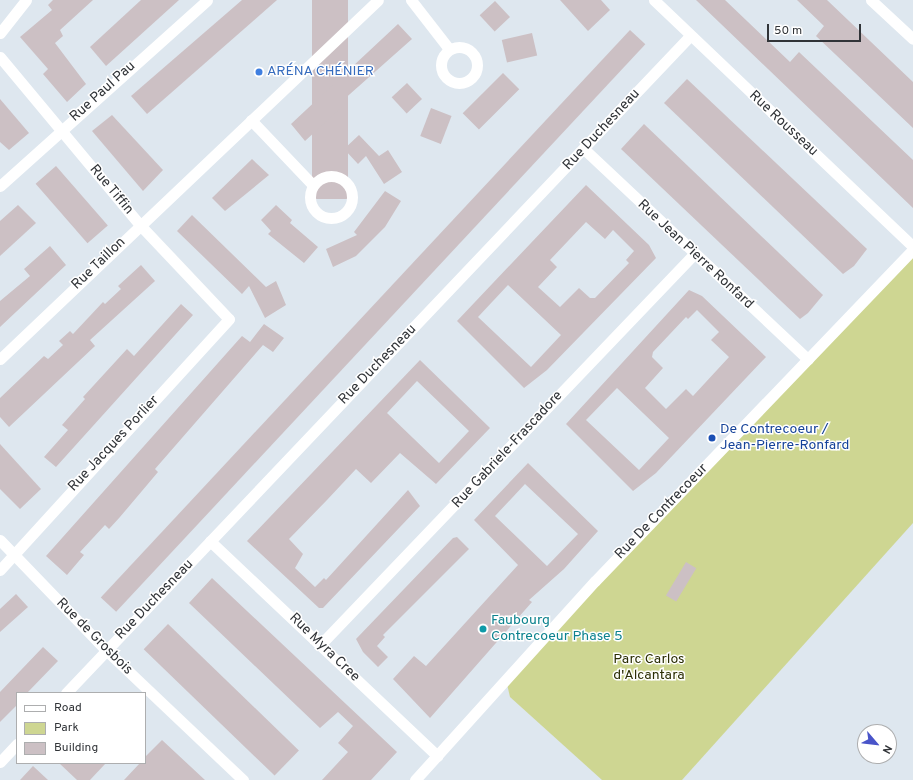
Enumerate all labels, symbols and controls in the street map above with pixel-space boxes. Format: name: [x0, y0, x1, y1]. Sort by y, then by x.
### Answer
scale bar: [769, 16, 863, 42]
text: 50 m: [774, 23, 802, 39]
street label: Rue Paul Pau: [67, 58, 139, 126]
place label: ARÉNA CHÉNIER: [267, 64, 375, 80]
marker: ARÉNA CHÉNIER: [254, 67, 264, 77]
street label: Rue Duchesneau: [560, 86, 644, 174]
street label: Rue Rousseau: [745, 88, 821, 160]
street label: Rue Tiffin: [85, 161, 137, 219]
street label: Rue Jean Pierre Ronfard: [633, 197, 757, 313]
street label: Rue Taillon: [68, 234, 130, 294]
street label: Rue Duchesneau: [336, 321, 420, 409]
street label: Rue Gabriele-Frascadore: [449, 388, 567, 512]
street label: Rue Jacques Porlier: [65, 392, 163, 496]
place label: De Contrecoeur / Jean-Pierre-Ronfard: [720, 422, 849, 454]
marker: De Contrecoeur / Jean-Pierre-Ronfard: [707, 433, 717, 443]
street label: Rue De Contrecoeur: [612, 461, 712, 563]
street label: Rue Duchesneau: [113, 556, 197, 644]
street label: Rue de Grosbois: [52, 595, 136, 679]
street label: Rue Myra Cree: [285, 610, 363, 686]
place label: Faubourg Contrecoeur Phase 5: [491, 613, 623, 646]
marker: Faubourg Contrecoeur Phase 5: [478, 624, 488, 634]
park label: Parc Carlos d'Alcantara: [613, 652, 685, 684]
legend: [16, 692, 146, 764]
text: Road: [54, 700, 82, 716]
text: Park: [54, 720, 79, 736]
north arrow: [857, 724, 897, 764]
text: Building: [54, 740, 98, 756]
text: N: [879, 742, 895, 756]

